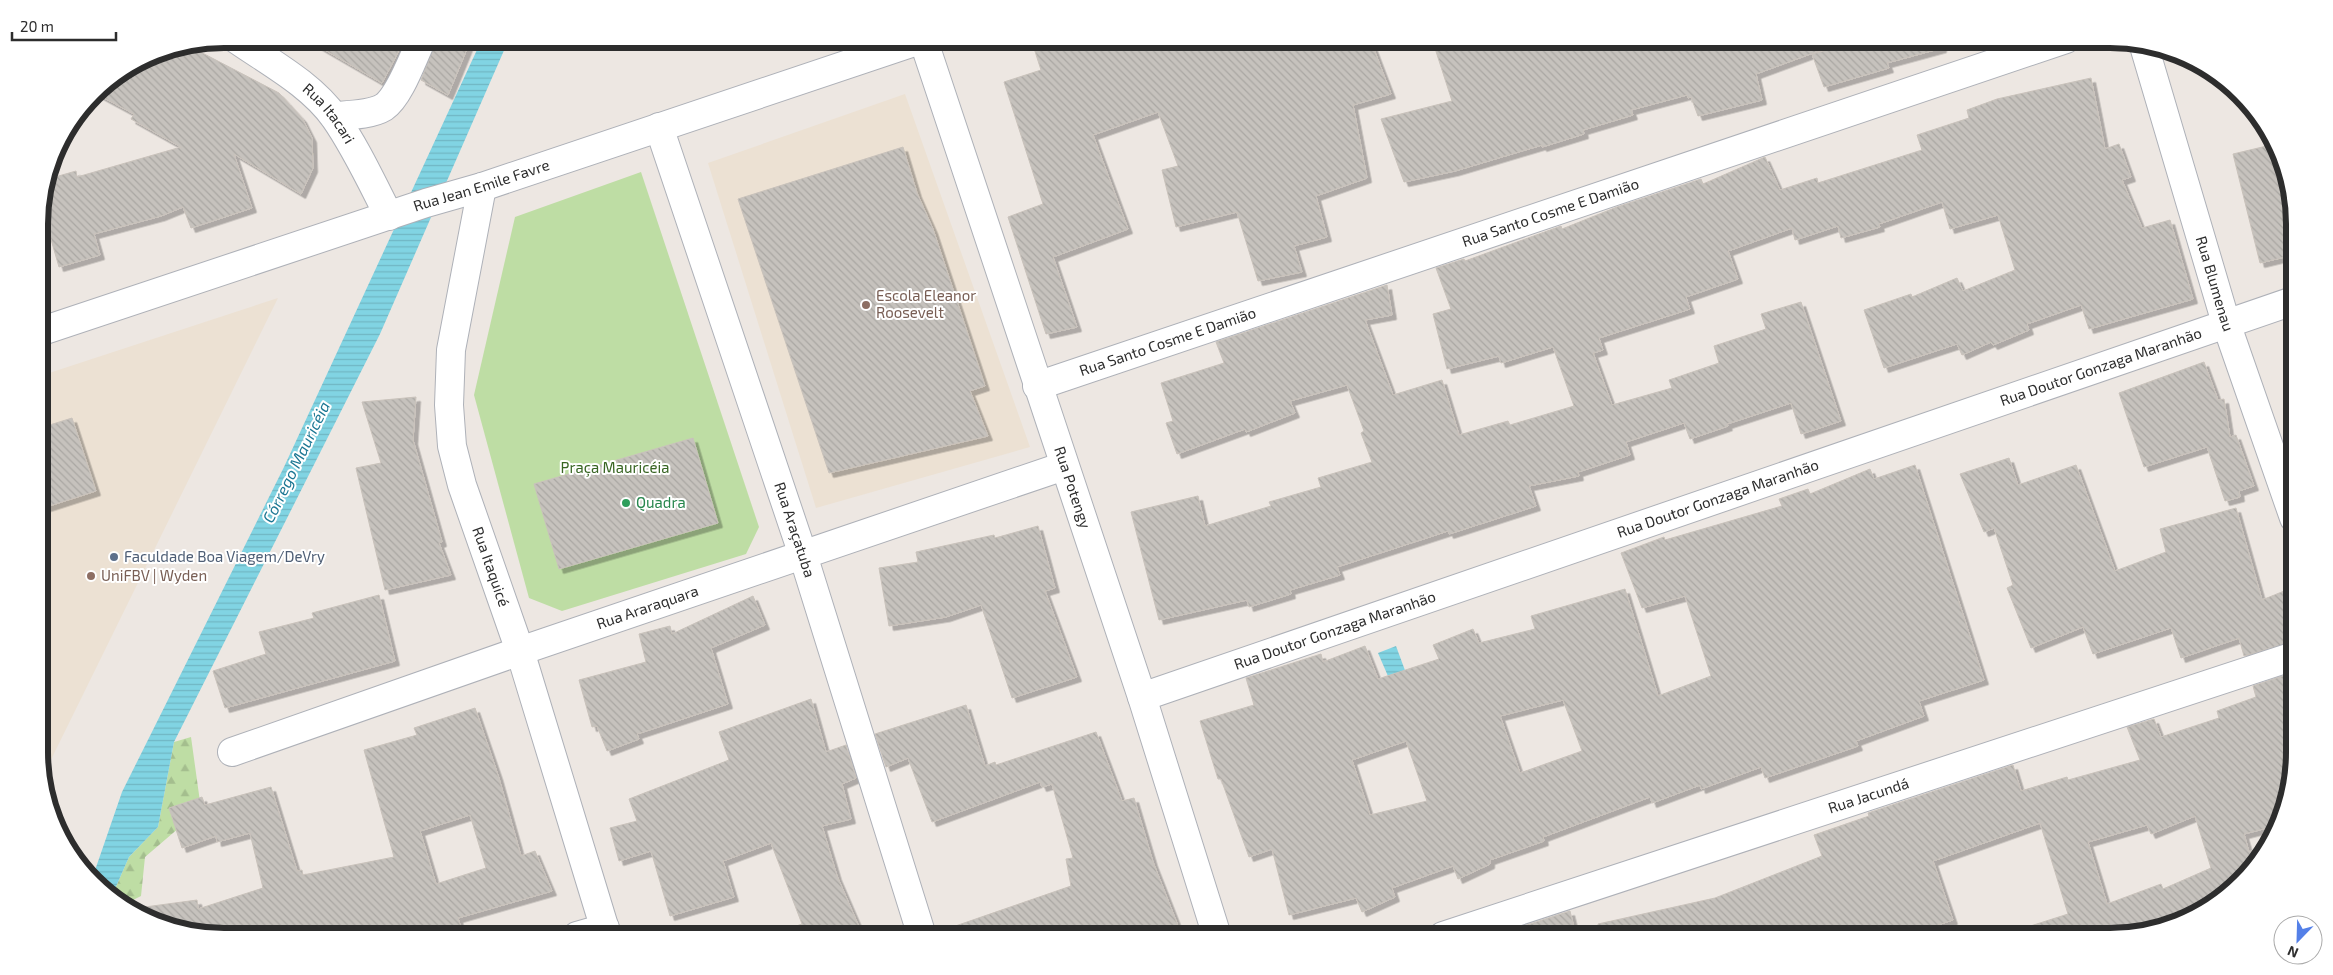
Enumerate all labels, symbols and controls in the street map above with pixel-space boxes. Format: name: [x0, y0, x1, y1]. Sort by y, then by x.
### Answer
scale bar: [12, 10, 116, 42]
text: 20 m: [20, 17, 54, 35]
street label: Rua Itacari: [300, 79, 359, 146]
street label: Rua Jean Emile Favre: [411, 155, 552, 215]
street label: Rua Santo Cosme E Damião: [1460, 174, 1641, 250]
street label: Rua Blumenau: [2193, 234, 2238, 334]
place label: Escola Eleanor Roosevelt: [876, 286, 976, 321]
marker: Escola Eleanor Roosevelt: [860, 299, 872, 311]
street label: Rua Santo Cosme E Damião: [1077, 303, 1258, 379]
street label: Rua Doutor Gonzaga Maranhão: [1997, 323, 2204, 409]
water label: Córrego Mauricéia: [258, 398, 333, 526]
street label: Rua Potengy: [1051, 444, 1095, 531]
street label: Rua Doutor Gonzaga Maranhão: [1614, 455, 1821, 541]
park label: Praça Mauricéia: [561, 458, 669, 477]
street label: Rua Araçatuba: [771, 480, 819, 579]
place label: Quadra: [636, 493, 686, 512]
marker: Quadra: [620, 497, 632, 509]
street label: Rua Itaquicé: [469, 524, 514, 609]
place label: Faculdade Boa Viagem/DeVry: [124, 547, 325, 565]
marker: Faculdade Boa Viagem/DeVry: [108, 551, 120, 563]
place label: UniFBV | Wyden: [101, 566, 207, 584]
marker: UniFBV | Wyden: [85, 570, 97, 582]
street label: Rua Araraquara: [594, 581, 701, 632]
street label: Rua Doutor Gonzaga Maranhão: [1231, 587, 1438, 673]
street label: Rua Jacundá: [1826, 773, 1911, 817]
north arrow: [2273, 915, 2323, 965]
text: N: [2285, 943, 2301, 962]

